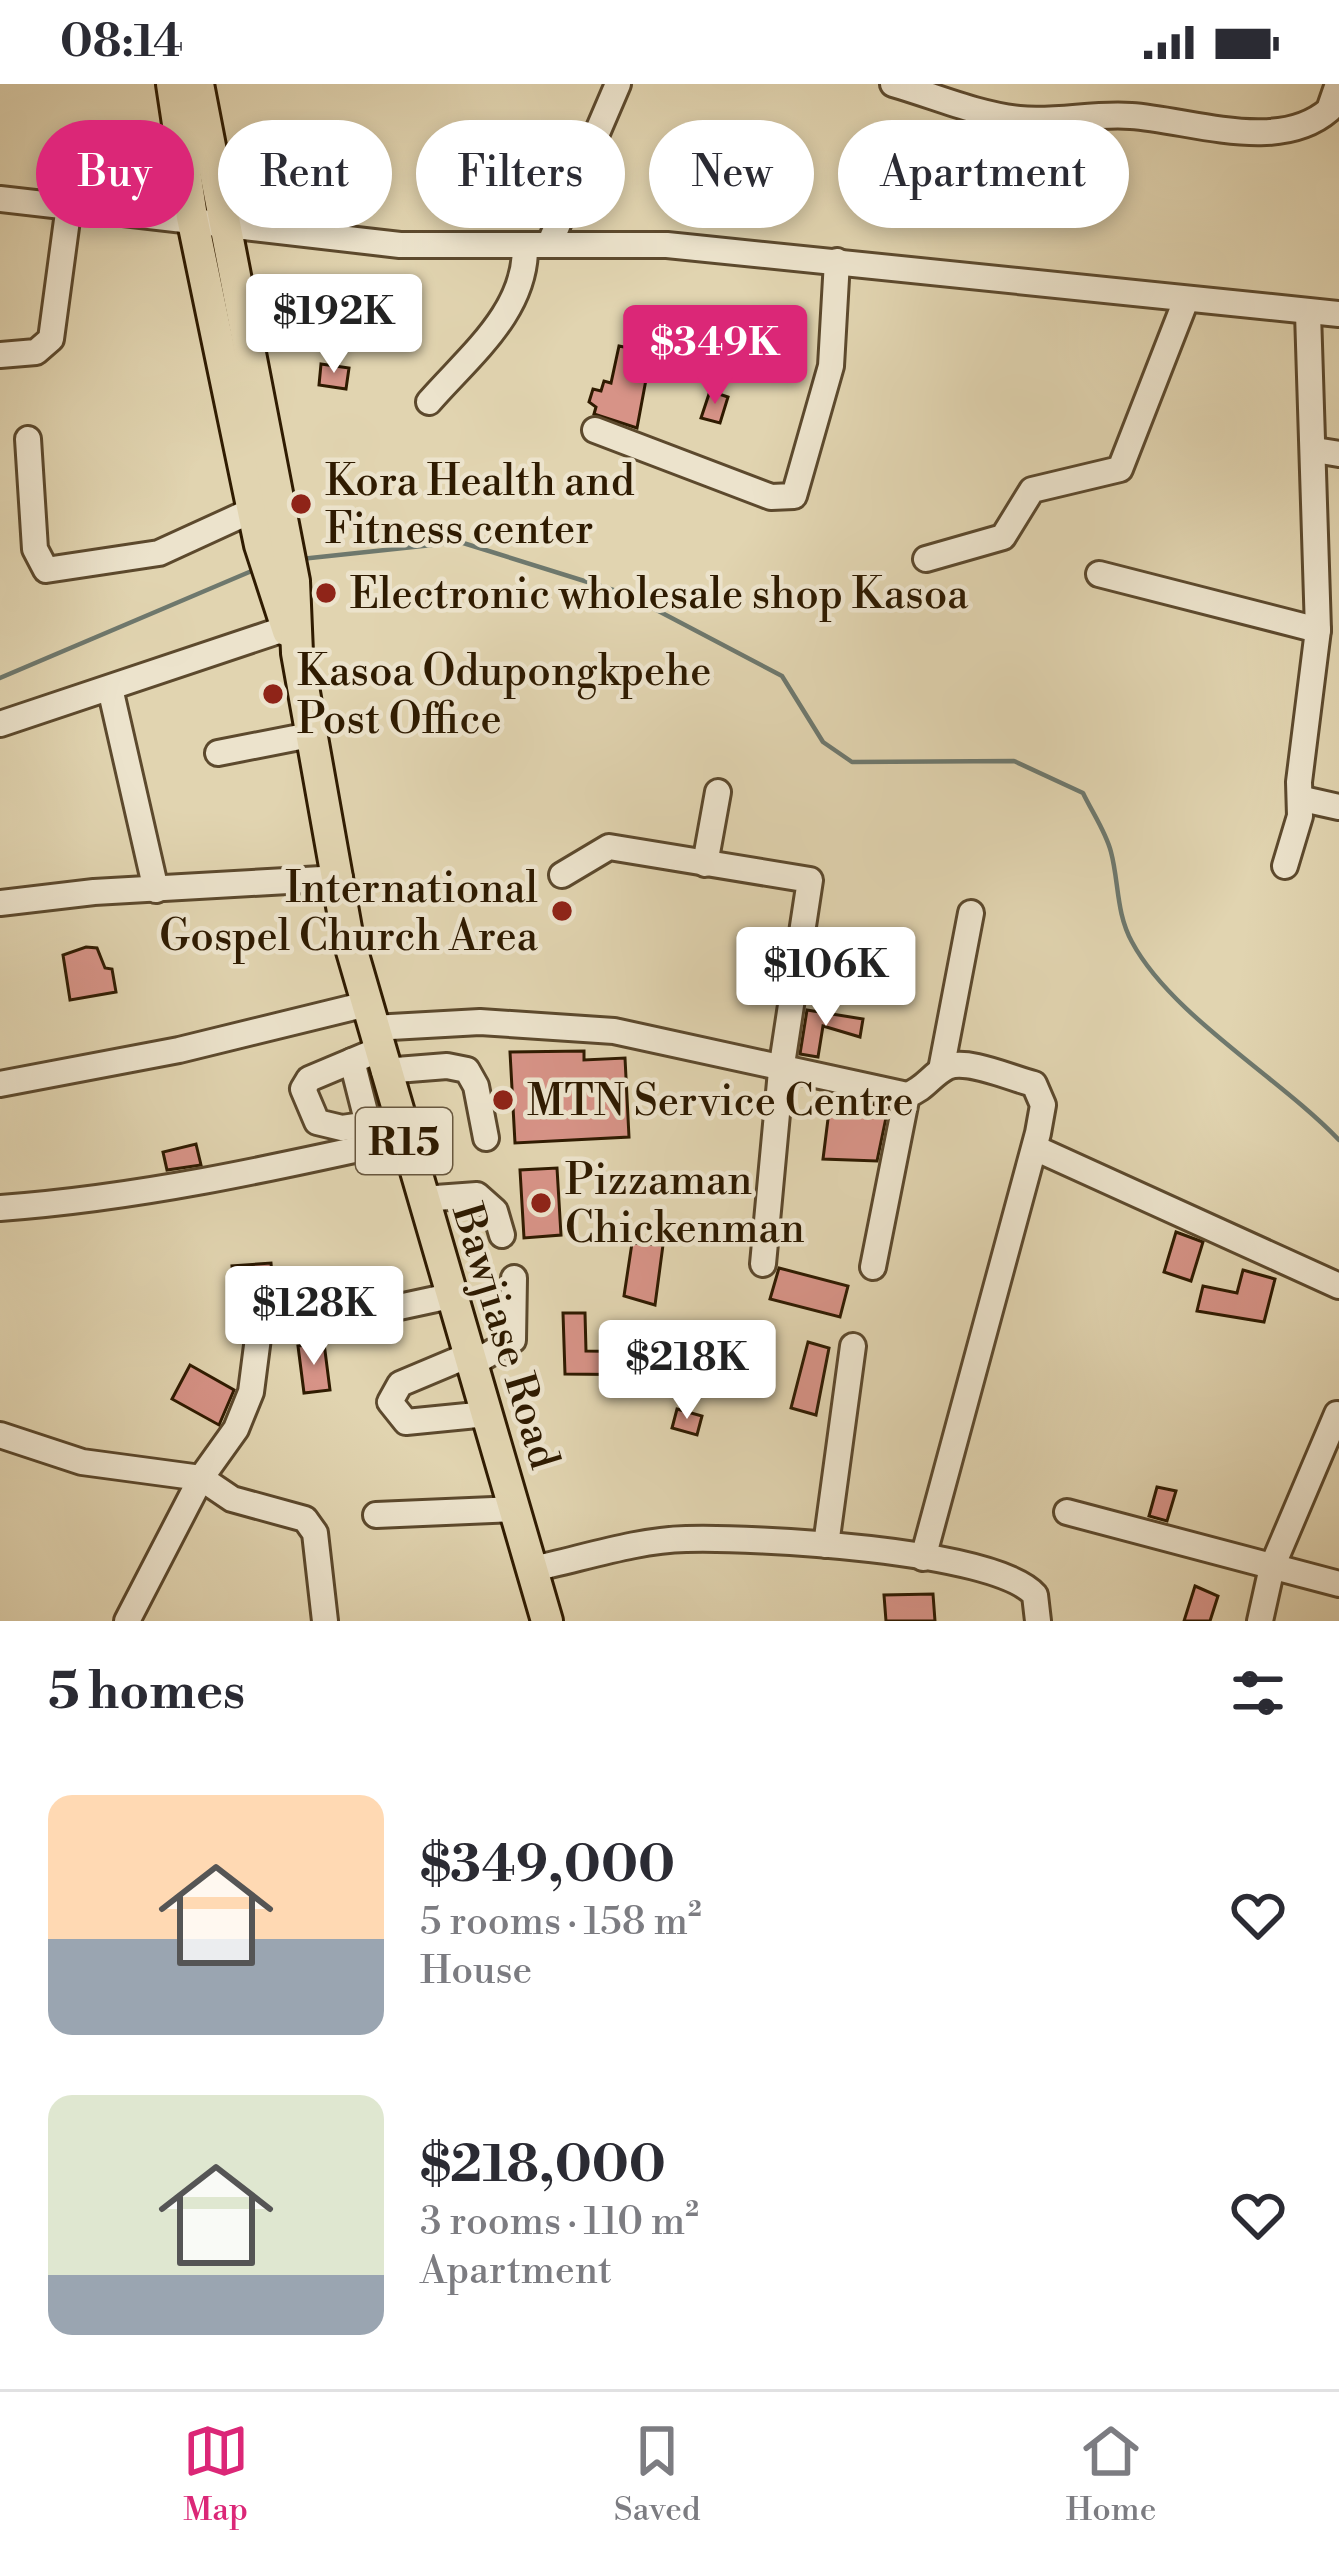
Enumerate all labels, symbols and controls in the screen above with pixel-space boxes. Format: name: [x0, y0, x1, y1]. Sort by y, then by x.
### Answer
text: 08:14: [60, 14, 183, 71]
chip: Buy: [36, 120, 194, 228]
chip: Rent: [218, 120, 392, 228]
chip: Filters: [416, 120, 625, 228]
chip: New: [649, 120, 814, 228]
chip: Apartment: [838, 120, 1129, 228]
pin: $192K: [250, 274, 418, 376]
text: $192K: [273, 288, 395, 337]
pin: $349K: [631, 305, 799, 407]
text: $349K: [650, 319, 780, 368]
place label: Kora Health and Fitness center: [325, 456, 635, 557]
marker: Kora Health and Fitness center: [288, 491, 314, 517]
place label: Electronic wholesale shop Kasoa: [350, 569, 969, 622]
marker: Electronic wholesale shop Kasoa: [313, 580, 339, 606]
place label: Kasoa Odupongkpehe Post Office: [297, 646, 711, 747]
marker: Kasoa Odupongkpehe Post Office: [260, 681, 286, 707]
place label: International Gospel Church Area: [159, 863, 539, 964]
marker: International Gospel Church Area: [549, 898, 575, 924]
pin: $106K: [742, 927, 910, 1029]
text: $106K: [763, 941, 889, 990]
place label: MTN Service Centre: [527, 1076, 914, 1129]
marker: MTN Service Centre: [490, 1087, 516, 1113]
road number: R15: [356, 1108, 452, 1174]
place label: Pizzaman Chickenman: [565, 1155, 805, 1256]
marker: Pizzaman Chickenman: [528, 1190, 554, 1216]
street label: Bawjiase Road: [438, 1197, 570, 1476]
pin: $128K: [230, 1266, 398, 1368]
text: $128K: [252, 1280, 376, 1329]
pin: $218K: [603, 1320, 771, 1422]
text: $218K: [626, 1334, 748, 1383]
icon: filters: [1225, 1660, 1291, 1726]
text: 5 homes: [48, 1661, 245, 1725]
text: $349,000: [420, 1834, 675, 1898]
icon: home: [144, 1843, 288, 1987]
icon: heart: [1225, 1882, 1291, 1948]
text: 5 rooms · 158 m²: [420, 1898, 702, 1947]
text: House: [420, 1947, 532, 1996]
text: $218,000: [420, 2134, 666, 2198]
icon: home: [144, 2143, 288, 2287]
icon: heart: [1225, 2182, 1291, 2248]
text: 3 rooms · 110 m²: [420, 2198, 699, 2247]
text: Apartment: [420, 2247, 612, 2296]
tab: Map: [183, 2418, 249, 2531]
tab: Saved: [614, 2418, 701, 2531]
tab: Home: [1066, 2418, 1156, 2531]

